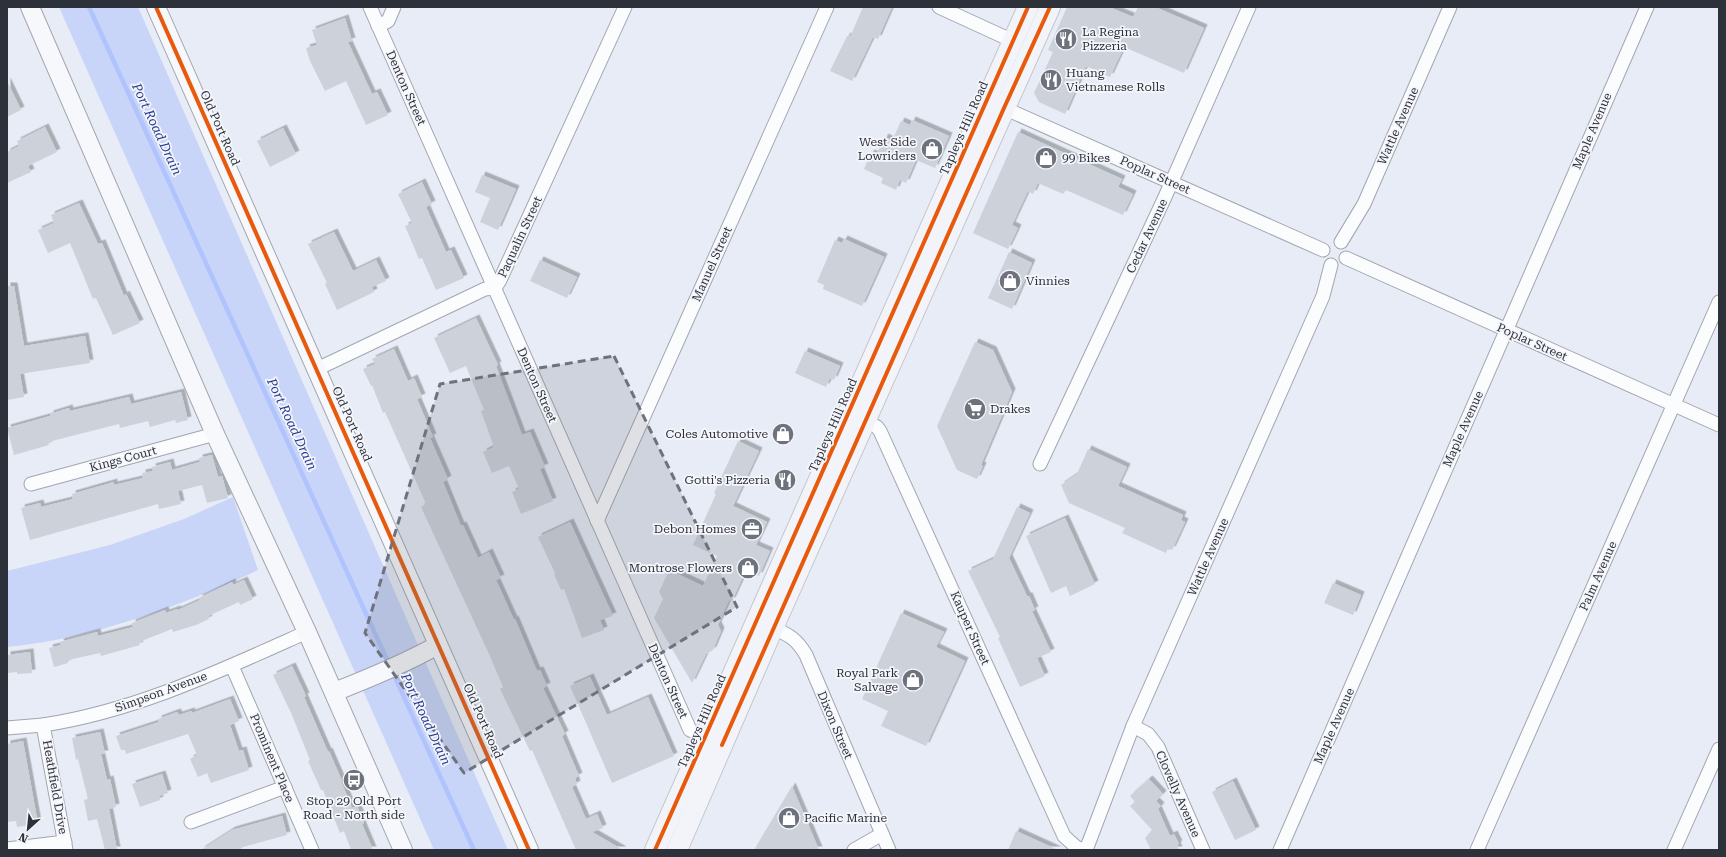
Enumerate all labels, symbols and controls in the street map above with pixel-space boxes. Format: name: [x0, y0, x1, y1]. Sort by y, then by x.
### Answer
place label: La Regina Pizzeria: [1082, 25, 1139, 53]
restaurant icon: La Regina Pizzeria: [1053, 26, 1079, 52]
street label: Denton Street: [383, 48, 429, 128]
place label: Huang Vietnamese Rolls: [1066, 66, 1165, 94]
restaurant icon: Huang Vietnamese Rolls: [1038, 67, 1064, 93]
street label: Tapleys Hill Road: [937, 79, 991, 177]
water label: Port Road Drain: [129, 80, 185, 177]
street label: Wattle Avenue: [1375, 85, 1422, 167]
street label: Old Port Road: [197, 88, 243, 168]
street label: Maple Avenue: [1570, 90, 1615, 171]
place label: West Side Lowriders: [858, 135, 916, 163]
shop icon: West Side Lowriders: [919, 136, 945, 162]
shop icon: 99 Bikes: [1033, 145, 1059, 171]
place label: 99 Bikes: [1062, 151, 1110, 165]
street label: Poplar Street: [1118, 153, 1193, 197]
street label: Paqualin Street: [495, 194, 545, 280]
street label: Cedar Avenue: [1124, 196, 1171, 275]
street label: Manuel Street: [689, 224, 735, 304]
shop icon: Vinnies: [997, 268, 1023, 294]
place label: Vinnies: [1026, 274, 1070, 288]
street label: Poplar Street: [1495, 320, 1570, 364]
street label: Denton Street: [514, 345, 560, 425]
water label: Port Road Drain: [264, 375, 320, 472]
street label: Tapleys Hill Road: [806, 376, 860, 474]
street label: Old Port Road: [329, 384, 375, 464]
street label: Maple Avenue: [1440, 388, 1486, 469]
supermarket icon: Drakes: [962, 396, 988, 422]
place label: Drakes: [990, 402, 1030, 416]
shop icon: Coles Automotive: [770, 421, 796, 447]
place label: Coles Automotive: [666, 427, 768, 441]
street label: Kings Court: [88, 443, 159, 475]
restaurant icon: Gotti's Pizzeria: [772, 467, 798, 493]
place label: Gotti's Pizzeria: [684, 473, 770, 487]
office icon: Debon Homes: [739, 516, 765, 542]
street label: Wattle Avenue: [1185, 516, 1232, 598]
place label: Debon Homes: [654, 522, 736, 536]
street label: Palm Avenue: [1576, 539, 1620, 613]
shop icon: Montrose Flowers: [735, 555, 761, 581]
place label: Montrose Flowers: [629, 561, 732, 575]
street label: Kauper Street: [947, 589, 993, 668]
street label: Denton Street: [645, 641, 691, 721]
place label: Royal Park Salvage: [836, 666, 898, 694]
shop icon: Royal Park Salvage: [900, 667, 926, 693]
street label: Simpson Avenue: [113, 669, 209, 715]
water label: Port Road Drain: [398, 670, 454, 767]
street label: Tapleys Hill Road: [675, 672, 729, 770]
street label: Old Port Road: [460, 681, 506, 761]
street label: Maple Avenue: [1311, 685, 1357, 766]
street label: Dixon Street: [814, 689, 856, 762]
street label: Prominent Place: [247, 711, 297, 805]
street label: Heathfield Drive: [40, 739, 70, 836]
street label: Clovelly Avenue: [1153, 749, 1204, 840]
bus stop icon: Stop 29 Old Port Road - North side: [341, 767, 367, 793]
place label: Stop 29 Old Port Road - North side: [303, 794, 405, 822]
shop icon: Pacific Marine: [776, 805, 802, 831]
north arrow: [8, 809, 48, 849]
place label: Pacific Marine: [804, 811, 887, 825]
text: N: [16, 830, 30, 845]

